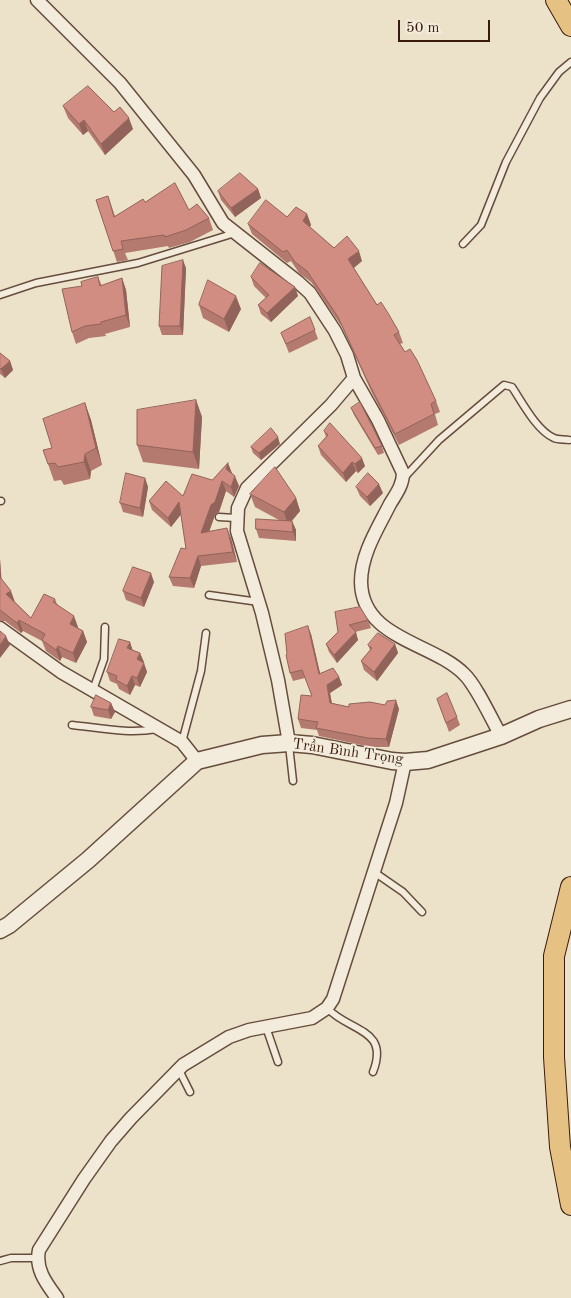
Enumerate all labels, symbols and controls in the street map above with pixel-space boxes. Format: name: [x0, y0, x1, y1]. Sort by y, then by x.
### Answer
scale bar: [401, 10, 494, 42]
text: 50 m: [406, 21, 440, 36]
street label: Trần Bình Trọng: [291, 735, 405, 769]

